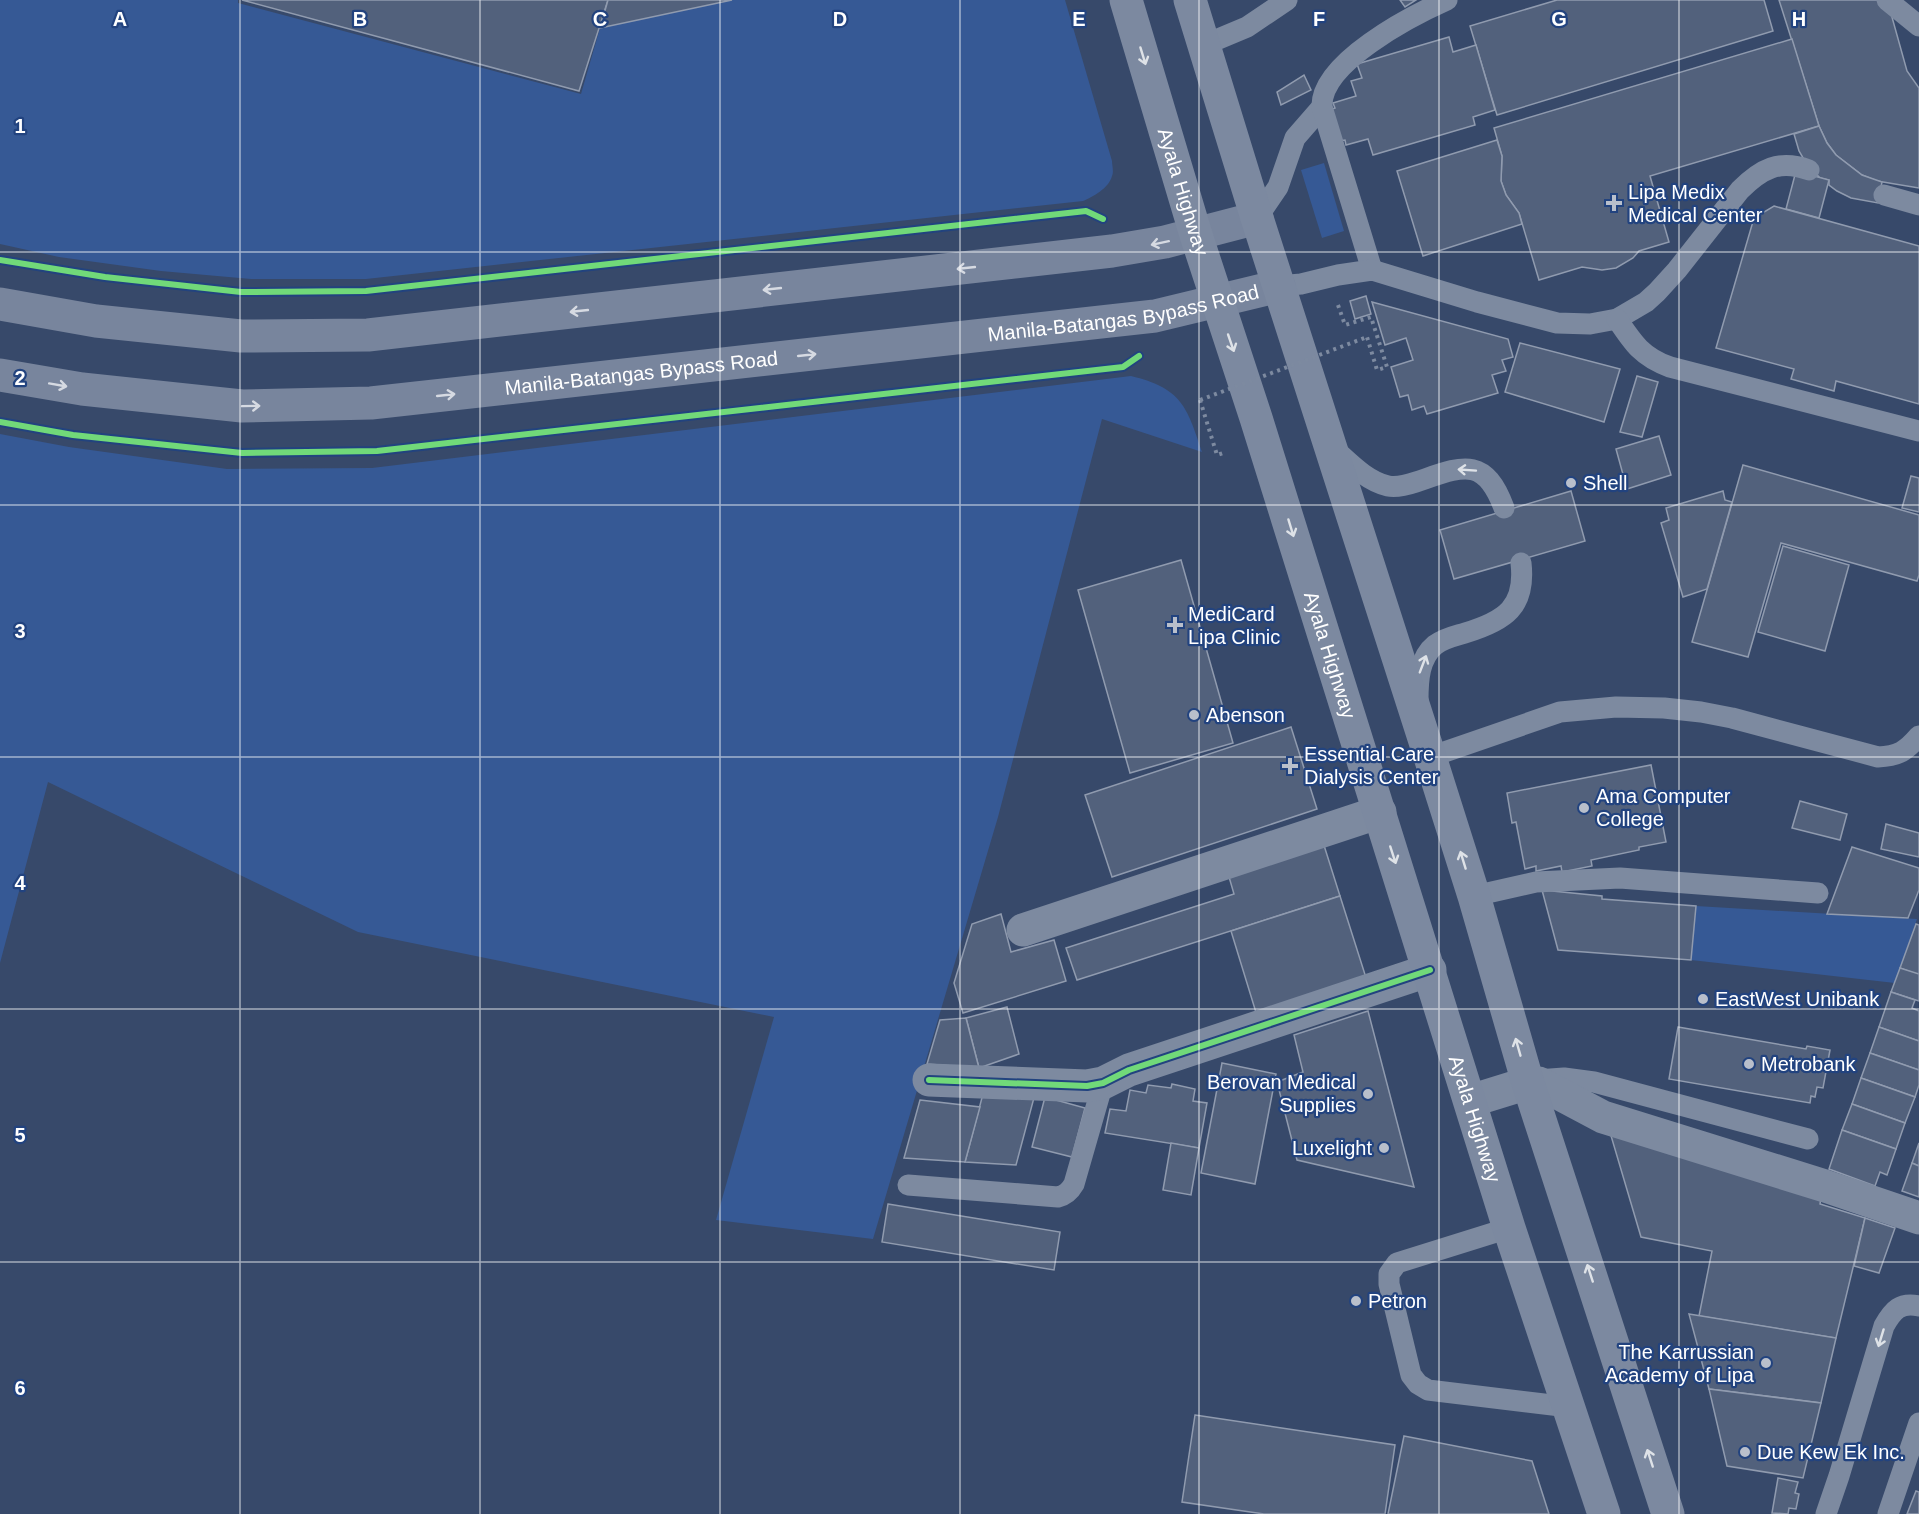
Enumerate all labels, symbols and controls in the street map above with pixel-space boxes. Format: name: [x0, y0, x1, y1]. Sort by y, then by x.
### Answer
text: A: [113, 8, 127, 30]
text: B: [353, 8, 367, 30]
text: C: [593, 8, 607, 30]
text: D: [833, 8, 847, 30]
text: E: [1072, 8, 1086, 30]
text: F: [1313, 8, 1325, 30]
text: G: [1551, 8, 1567, 30]
text: H: [1792, 8, 1806, 30]
one-way arrow: [1138, 46, 1149, 65]
text: 1: [14, 115, 26, 137]
street label: Ayala Highway: [1154, 125, 1213, 258]
place label: Lipa Medix Medical Center: [1628, 181, 1763, 226]
marker: Lipa Medix Medical Center: [1605, 194, 1623, 212]
one-way arrow: [1150, 238, 1170, 249]
one-way arrow: [957, 262, 977, 273]
street label: Manila-Batangas Bypass Road: [987, 280, 1261, 345]
one-way arrow: [763, 284, 783, 295]
one-way arrow: [569, 306, 589, 317]
one-way arrow: [1226, 333, 1237, 352]
street label: Manila-Batangas Bypass Road: [503, 347, 779, 399]
one-way arrow: [796, 349, 816, 360]
text: 2: [14, 367, 26, 389]
one-way arrow: [47, 380, 67, 391]
one-way arrow: [435, 389, 455, 400]
one-way arrow: [241, 400, 261, 412]
one-way arrow: [1458, 465, 1477, 476]
place label: Shell: [1583, 472, 1627, 494]
marker: Shell: [1564, 476, 1578, 490]
one-way arrow: [1286, 518, 1297, 537]
street label: Ayala Highway: [1300, 589, 1360, 721]
place label: MediCard Lipa Clinic: [1188, 603, 1280, 648]
marker: MediCard Lipa Clinic: [1166, 616, 1184, 634]
text: 3: [14, 620, 26, 642]
one-way arrow: [1419, 656, 1430, 674]
place label: Abenson: [1206, 704, 1285, 726]
marker: Abenson: [1187, 708, 1201, 722]
place label: Essential Care Dialysis Center: [1304, 743, 1439, 788]
marker: Essential Care Dialysis Center: [1281, 757, 1299, 775]
place label: Ama Computer College: [1596, 785, 1731, 830]
marker: Ama Computer College: [1577, 801, 1591, 815]
one-way arrow: [1388, 845, 1399, 864]
one-way arrow: [1456, 851, 1467, 870]
text: 4: [14, 872, 26, 894]
place label: EastWest Unibank: [1715, 988, 1880, 1010]
marker: EastWest Unibank: [1696, 992, 1710, 1006]
one-way arrow: [1512, 1038, 1523, 1057]
street label: Ayala Highway: [1445, 1053, 1505, 1185]
place label: Metrobank: [1761, 1053, 1856, 1075]
marker: Metrobank: [1742, 1057, 1756, 1071]
place label: Berovan Medical Supplies: [1207, 1071, 1356, 1116]
marker: Berovan Medical Supplies: [1361, 1087, 1375, 1101]
text: 5: [14, 1124, 26, 1146]
place label: Luxelight: [1292, 1137, 1372, 1159]
marker: Luxelight: [1377, 1141, 1391, 1155]
one-way arrow: [1584, 1264, 1595, 1283]
place label: Petron: [1368, 1290, 1427, 1312]
marker: Petron: [1349, 1294, 1363, 1308]
one-way arrow: [1875, 1328, 1886, 1347]
place label: The Karrussian Academy of Lipa: [1605, 1341, 1755, 1386]
marker: The Karrussian Academy of Lipa: [1759, 1356, 1773, 1370]
text: 6: [14, 1377, 26, 1399]
place label: Due Kew Ek Inc.: [1757, 1441, 1905, 1463]
marker: Due Kew Ek Inc.: [1738, 1445, 1752, 1459]
one-way arrow: [1644, 1449, 1655, 1468]

